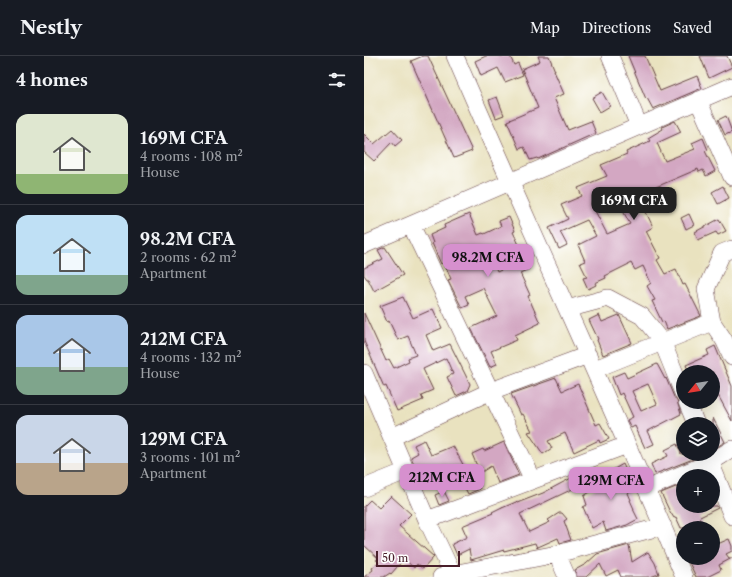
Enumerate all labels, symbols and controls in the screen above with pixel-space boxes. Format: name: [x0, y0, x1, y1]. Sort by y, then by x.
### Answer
text: Nestly: [20, 16, 82, 39]
text: Map: [530, 19, 560, 37]
text: Directions: [582, 19, 651, 37]
text: Saved: [673, 19, 712, 37]
icon: filters: [326, 69, 348, 91]
text: 4 homes: [16, 70, 88, 90]
text: 169M CFA: [140, 128, 228, 148]
icon: home: [48, 130, 96, 178]
text: 4 rooms · 108 m²: [140, 148, 243, 164]
text: House: [140, 164, 180, 180]
pin: 169M CFA: [593, 187, 675, 221]
text: 169M CFA: [601, 192, 667, 208]
text: 98.2M CFA: [140, 229, 235, 249]
icon: home: [48, 231, 96, 279]
pin: 98.2M CFA: [442, 244, 534, 278]
text: 2 rooms · 62 m²: [140, 249, 237, 265]
text: 98.2M CFA: [452, 249, 524, 265]
text: Apartment: [140, 265, 207, 281]
text: 212M CFA: [140, 329, 227, 349]
icon: home: [48, 331, 96, 379]
text: 4 rooms · 132 m²: [140, 349, 242, 365]
text: House: [140, 365, 180, 381]
north arrow: [676, 365, 720, 409]
map controls: [676, 365, 720, 565]
button: layers: [676, 417, 720, 461]
text: 129M CFA: [140, 429, 227, 449]
icon: home: [48, 431, 96, 479]
text: 3 rooms · 101 m²: [140, 449, 240, 465]
pin: 212M CFA: [401, 464, 483, 498]
text: Apartment: [140, 465, 207, 481]
pin: 129M CFA: [570, 467, 652, 501]
text: 212M CFA: [409, 469, 475, 485]
button: +: [676, 469, 720, 513]
text: 129M CFA: [578, 472, 644, 488]
button: −: [676, 521, 720, 565]
scale bar: [376, 549, 460, 568]
text: 50 m: [382, 551, 408, 565]

